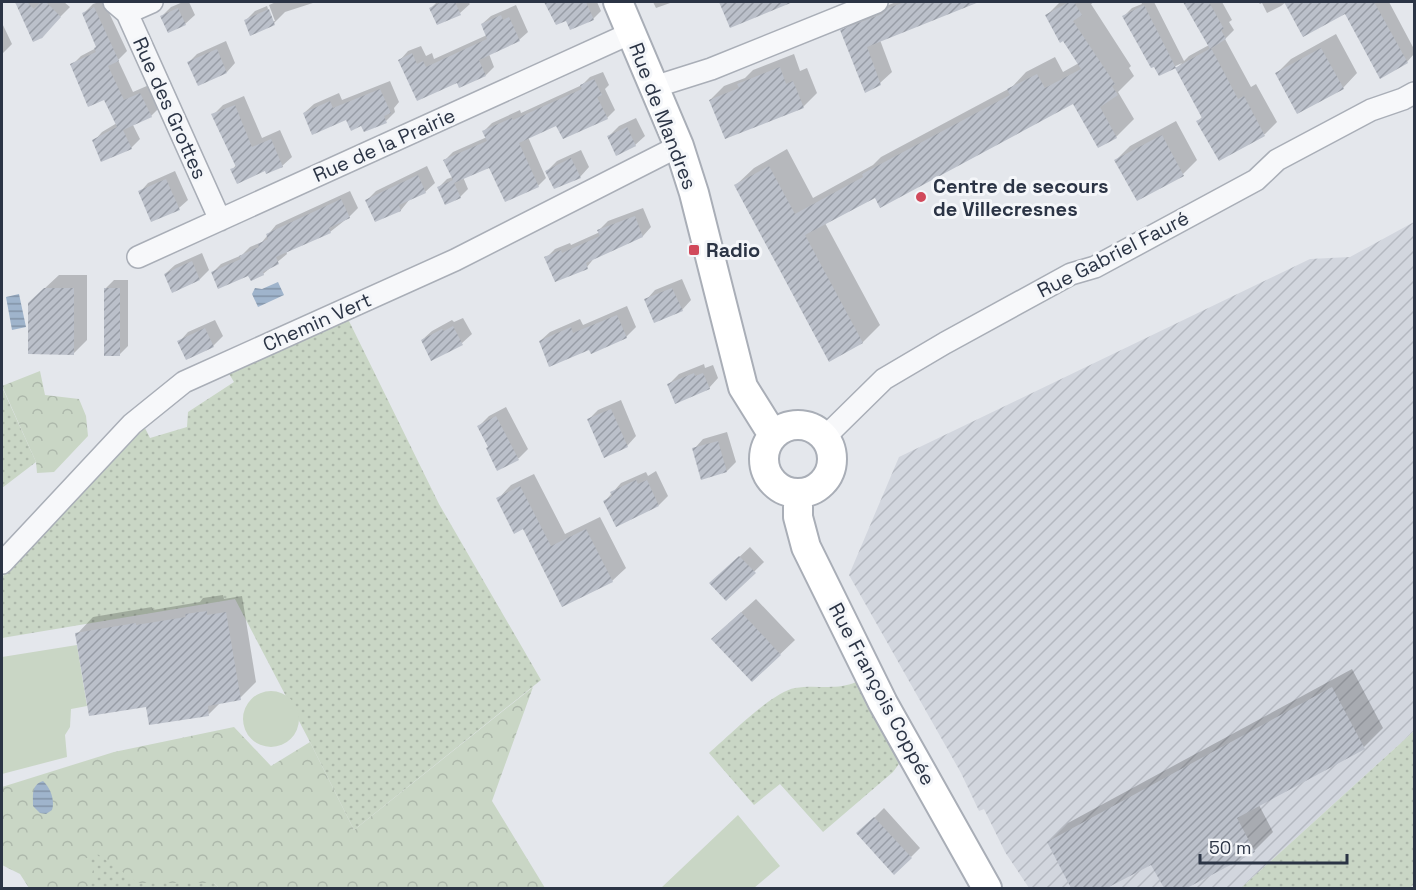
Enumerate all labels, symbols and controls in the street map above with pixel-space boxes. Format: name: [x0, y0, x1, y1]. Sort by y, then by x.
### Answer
street label: Rue des Grottes: [127, 33, 213, 183]
street label: Rue de Mandres: [623, 39, 703, 193]
street label: Rue de la Prairie: [309, 102, 459, 188]
place label: Centre de secours de Villecresnes: [933, 173, 1109, 222]
marker: Centre de secours de Villecresnes: [914, 190, 928, 204]
street label: Rue Gabriel Fauré: [1033, 205, 1193, 303]
place label: Radio: [706, 237, 760, 263]
marker: Radio: [687, 243, 701, 257]
street label: Chemin Vert: [259, 286, 375, 358]
street label: Rue François Coppée: [823, 598, 941, 790]
scale bar: [1200, 827, 1347, 865]
text: 50 m: [1209, 836, 1251, 859]

